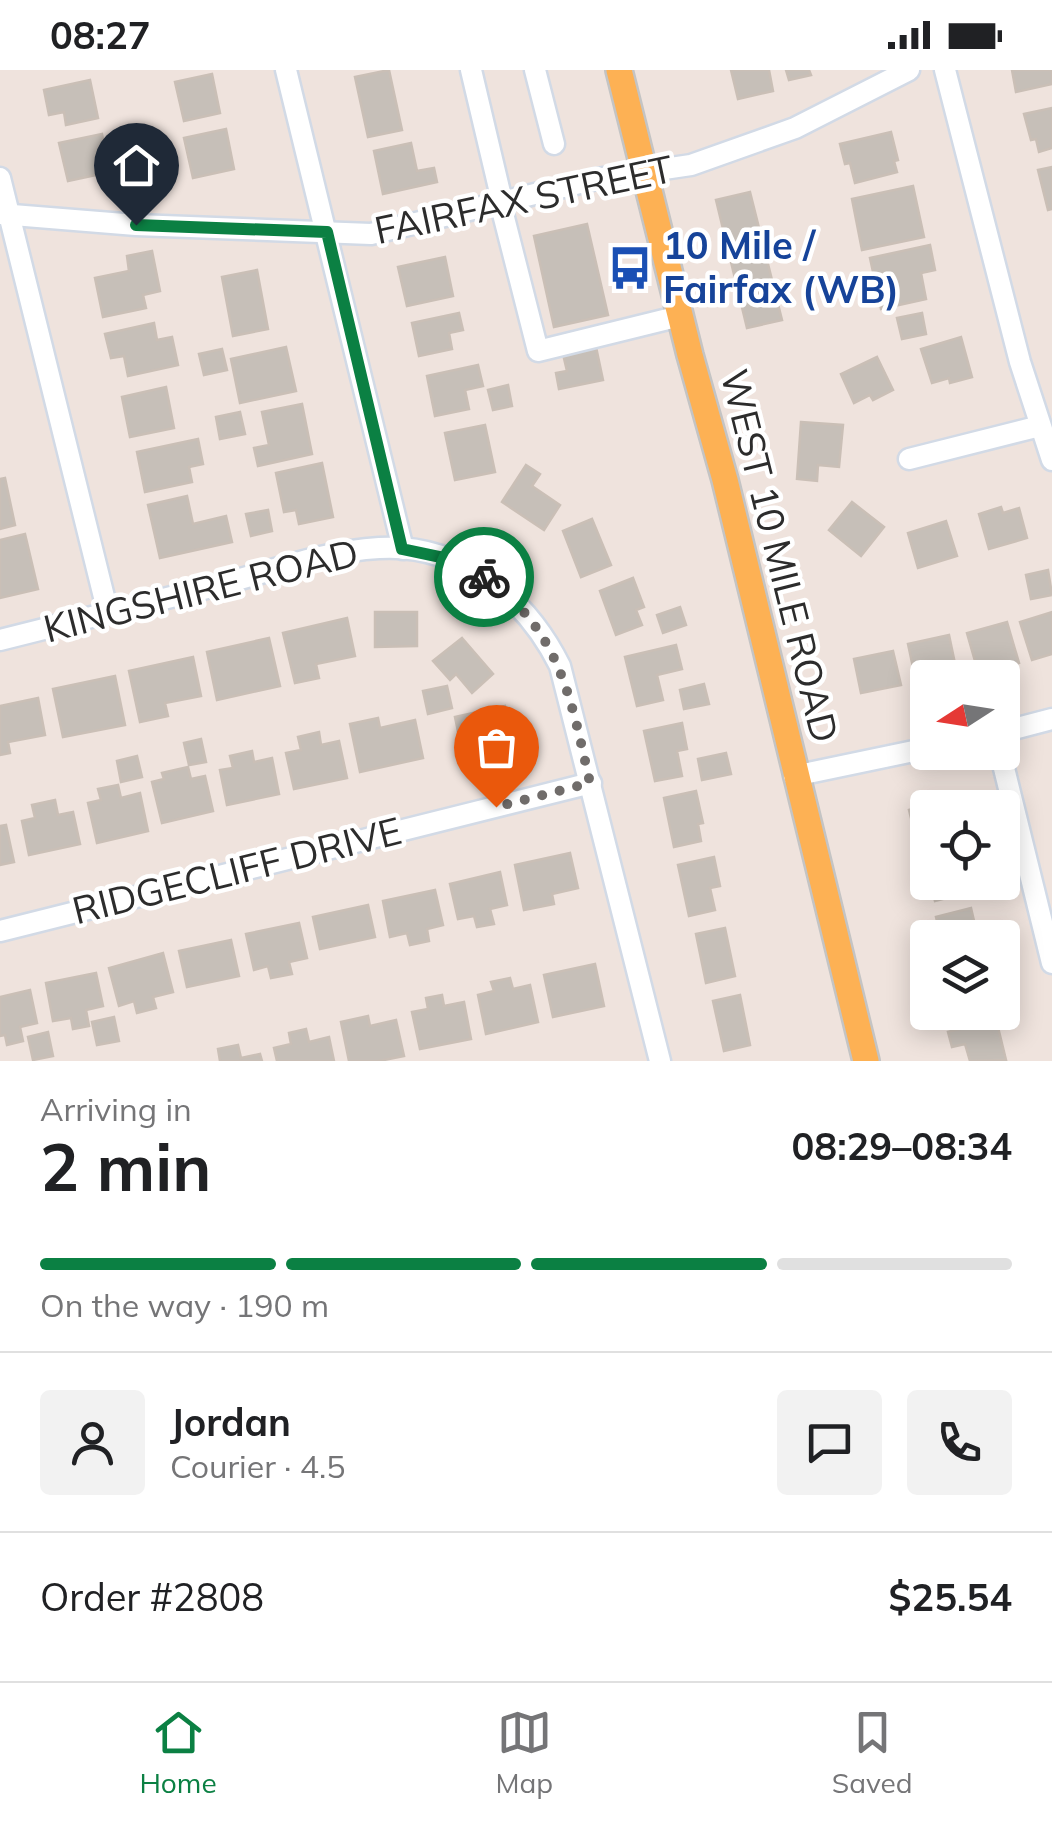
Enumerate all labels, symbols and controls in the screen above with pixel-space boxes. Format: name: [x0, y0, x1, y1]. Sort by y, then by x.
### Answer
text: 08:27: [50, 11, 151, 59]
pin: [94, 123, 179, 226]
icon: home: [109, 138, 164, 193]
street label: FAIRFAX STREET: [370, 144, 677, 254]
place label: 10 Mile / Fairfax (WB): [663, 221, 899, 313]
bus stop icon: 10 Mile / Fairfax (WB): [606, 244, 654, 292]
street label: WEST 10 MILE ROAD: [710, 364, 850, 747]
courier: [434, 527, 534, 627]
street label: KINGSHIRE ROAD: [38, 528, 363, 652]
icon: bike: [457, 550, 512, 605]
north arrow: [910, 660, 1020, 770]
map controls: [910, 660, 1020, 1030]
pin: [454, 705, 539, 808]
icon: bag: [469, 720, 524, 775]
button: locate: [910, 790, 1020, 900]
street label: RIDGECLIFF DRIVE: [67, 806, 406, 934]
button: layers: [910, 920, 1020, 1030]
text: Arriving in: [40, 1089, 192, 1129]
text: 08:29–08:34: [792, 1122, 1012, 1170]
text: 2 min: [40, 1126, 211, 1207]
text: On the way · 190 m: [40, 1285, 329, 1325]
button: person: [40, 1390, 145, 1495]
button: chat: [777, 1390, 882, 1495]
button: phone: [907, 1390, 1012, 1495]
text: Jordan: [170, 1398, 291, 1446]
text: Courier · 4.5: [170, 1446, 346, 1486]
text: Order #2808: [40, 1573, 264, 1621]
text: $25.54: [889, 1573, 1012, 1621]
tab: Home: [139, 1705, 217, 1800]
tab: Map: [495, 1705, 553, 1800]
tab: Saved: [832, 1705, 913, 1800]

